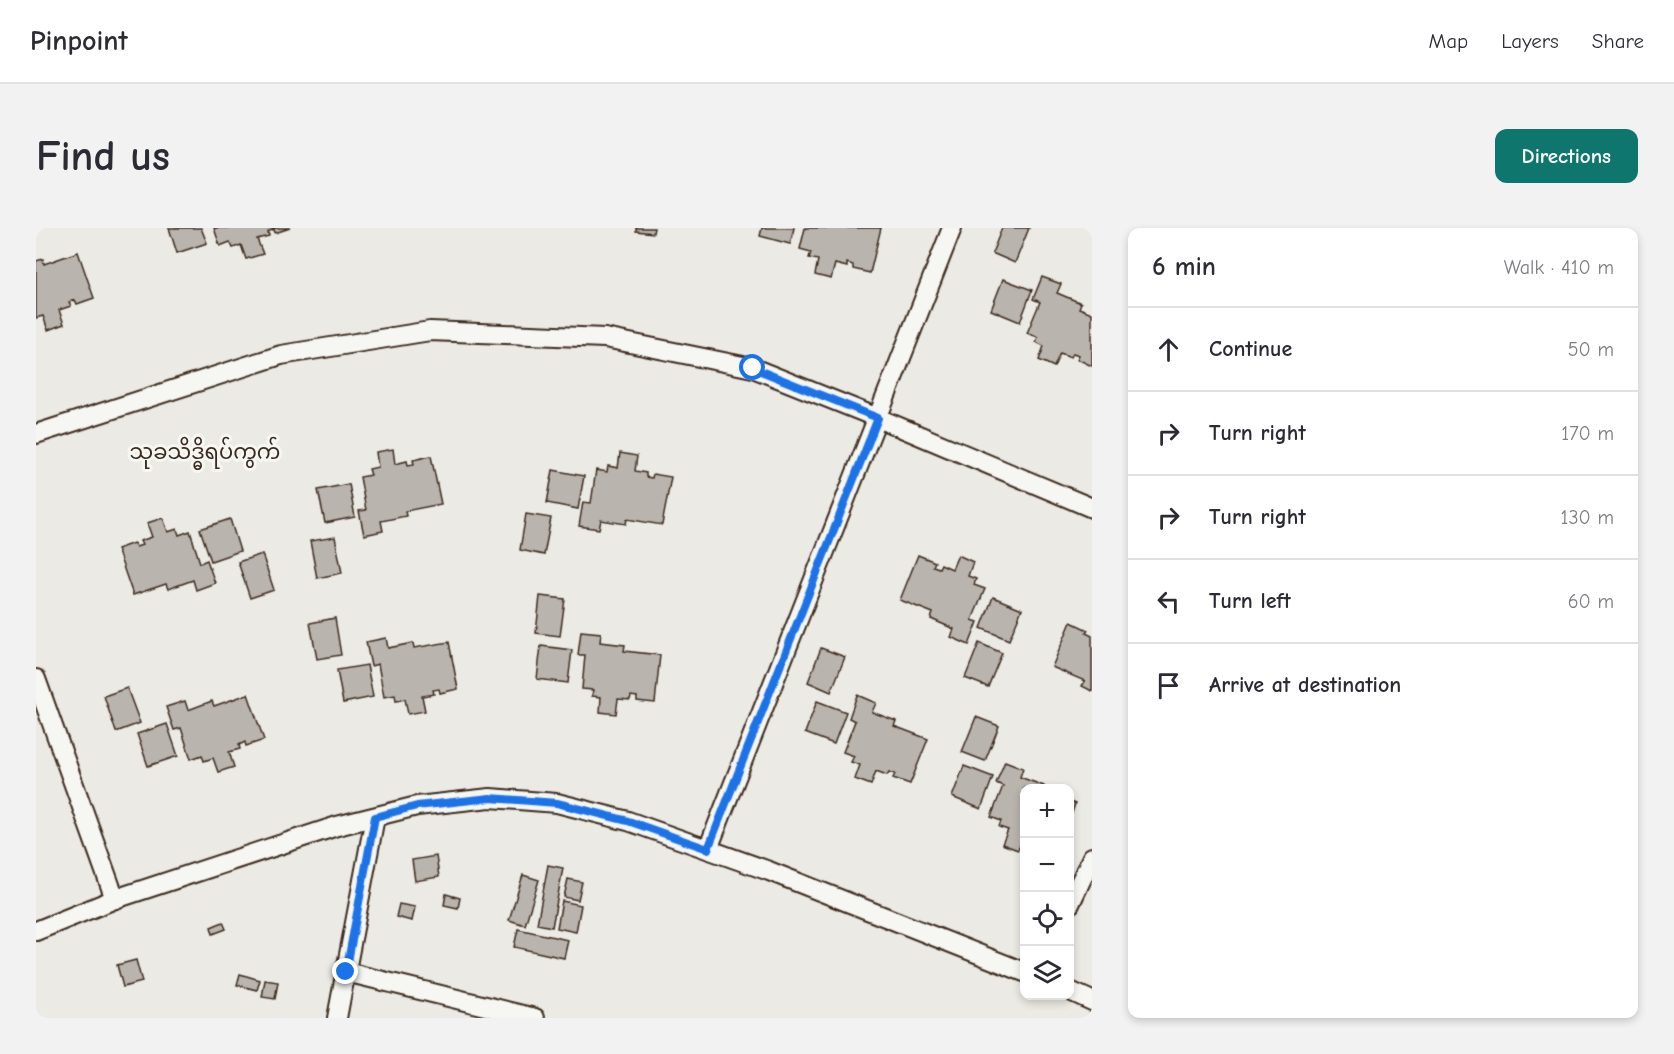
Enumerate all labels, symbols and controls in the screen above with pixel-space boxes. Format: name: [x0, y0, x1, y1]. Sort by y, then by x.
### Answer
text: Pinpoint: [30, 25, 128, 57]
text: Map: [1429, 29, 1468, 53]
text: Layers: [1501, 29, 1559, 53]
text: Share: [1592, 29, 1644, 53]
button: Directions: [1495, 129, 1638, 183]
text: Find us: [36, 132, 170, 181]
text: 6 min: [1152, 252, 1216, 282]
text: Walk · 410 m: [1504, 256, 1614, 279]
icon: ahead: [1152, 333, 1185, 366]
text: Continue: [1209, 336, 1292, 362]
text: 50 m: [1568, 338, 1614, 361]
route start: [739, 354, 765, 380]
icon: right: [1152, 417, 1185, 450]
text: Turn right: [1209, 420, 1306, 446]
text: 170 m: [1561, 422, 1614, 445]
district label: သုခသိဒ္ဓိရပ်ကွက်: [130, 436, 280, 470]
icon: right: [1152, 501, 1185, 534]
text: Turn right: [1209, 504, 1306, 530]
text: 130 m: [1561, 506, 1614, 529]
icon: left: [1152, 585, 1185, 618]
text: Turn left: [1209, 588, 1291, 614]
text: 60 m: [1568, 590, 1614, 613]
icon: arrive: [1152, 669, 1185, 702]
text: Arrive at destination: [1209, 672, 1401, 698]
map controls: [1020, 784, 1074, 1000]
button: +: [1020, 784, 1074, 838]
button: −: [1020, 838, 1074, 892]
button: locate: [1020, 892, 1074, 946]
button: layers: [1020, 946, 1074, 1000]
route end: [332, 958, 358, 984]

